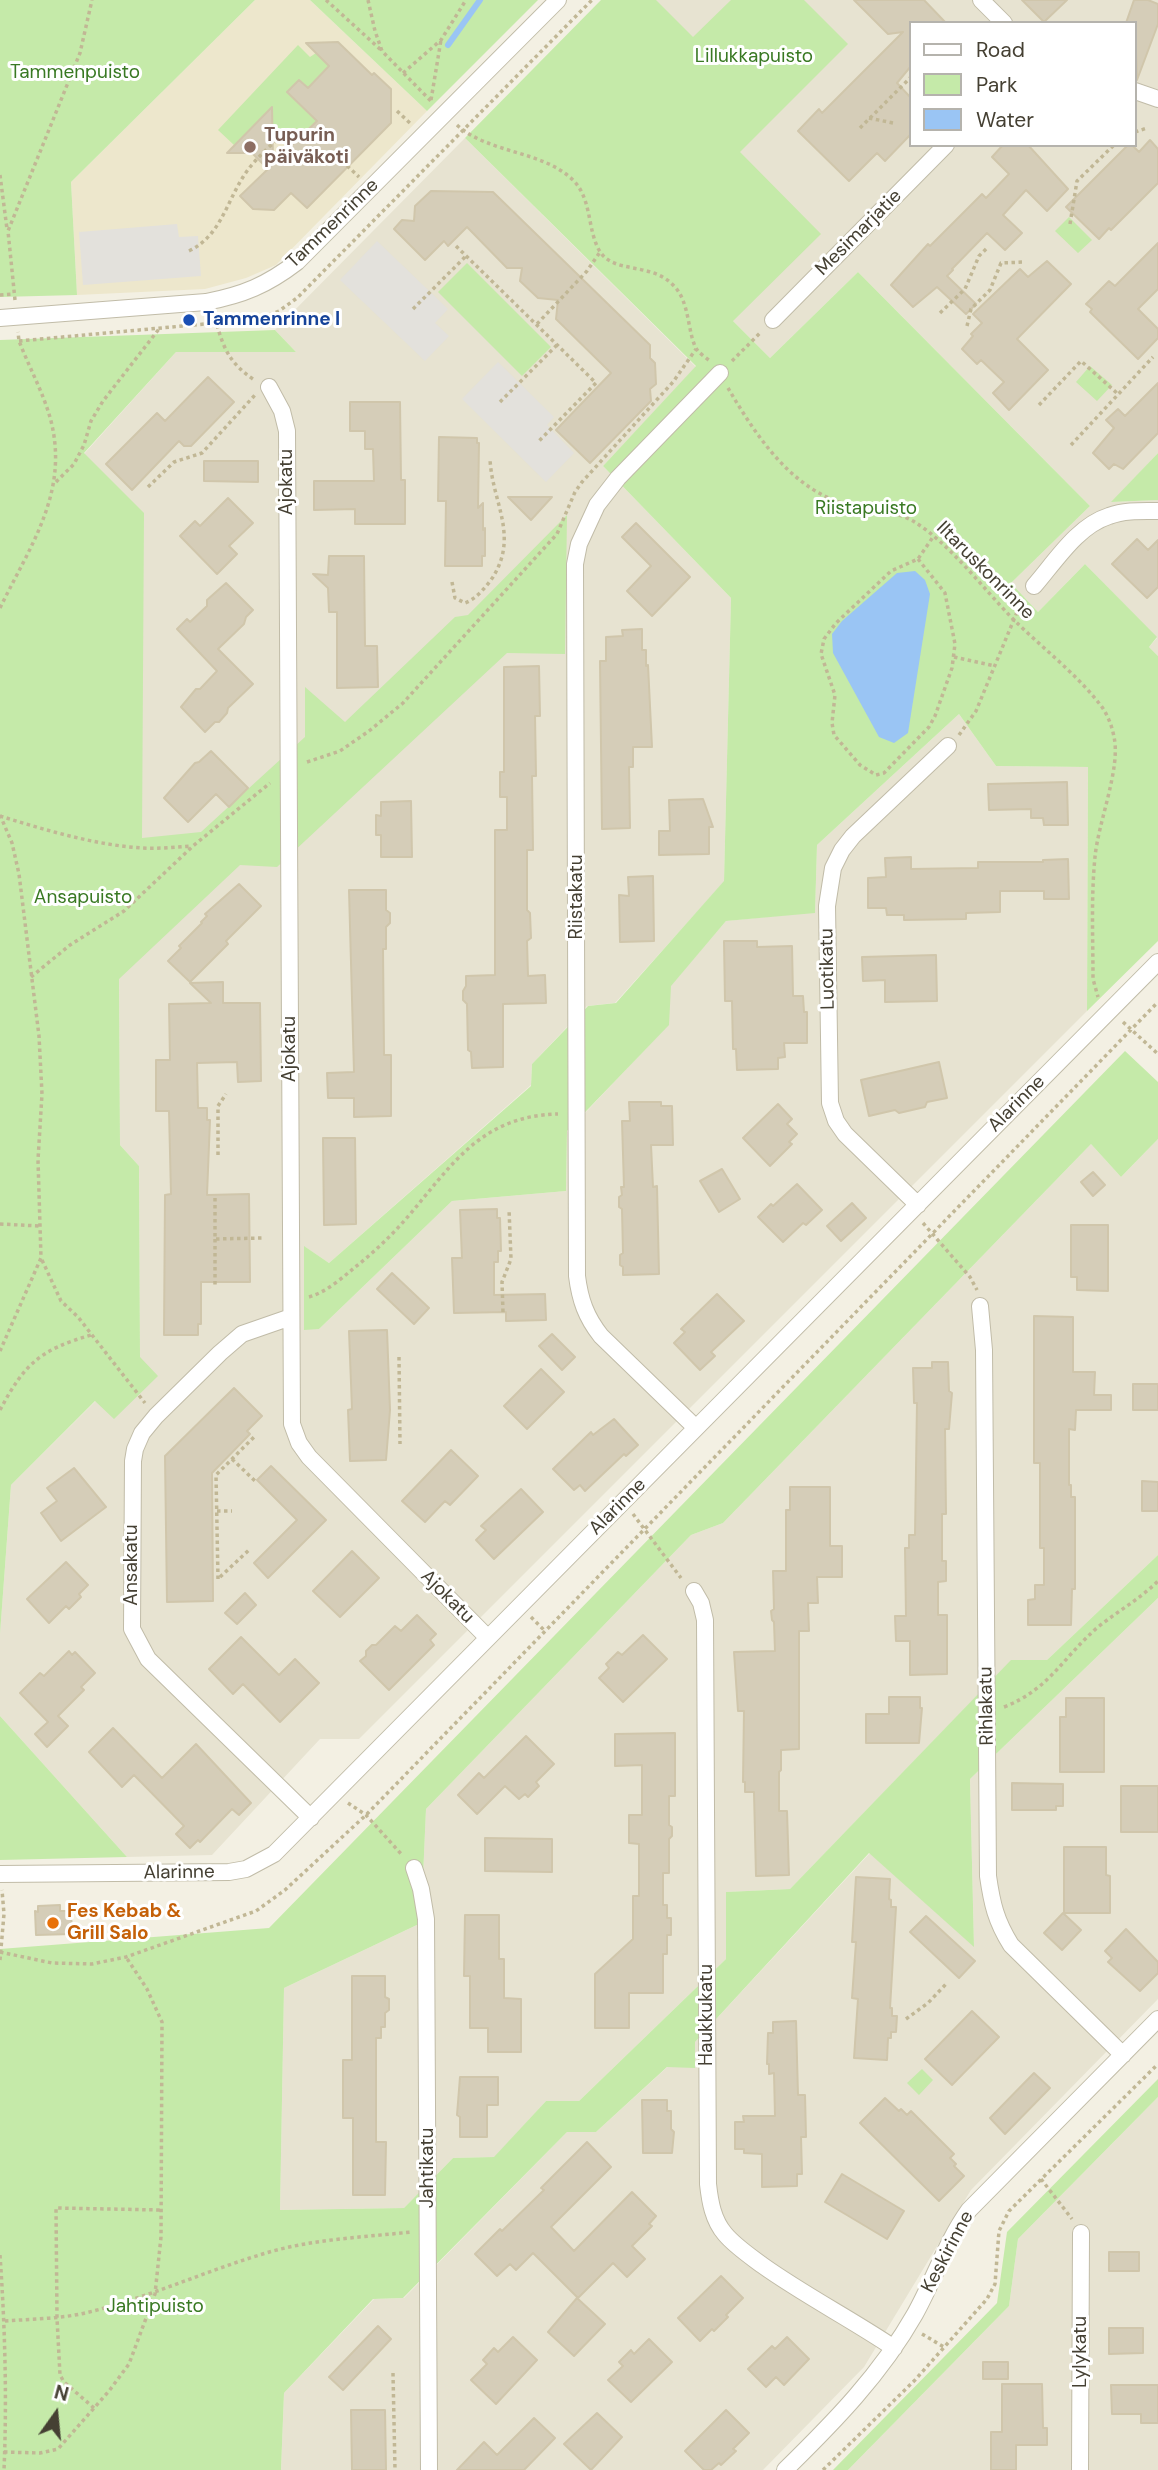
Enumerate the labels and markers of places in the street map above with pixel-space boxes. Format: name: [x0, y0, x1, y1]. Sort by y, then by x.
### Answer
place label: Tupurin päiväkoti: [264, 125, 349, 169]
marker: Tupurin päiväkoti: [242, 139, 258, 155]
place label: Tammenrinne I: [203, 309, 340, 331]
marker: Tammenrinne I: [181, 312, 197, 328]
place label: Fes Kebab & Grill Salo: [67, 1901, 181, 1945]
marker: Fes Kebab & Grill Salo: [45, 1915, 61, 1931]

